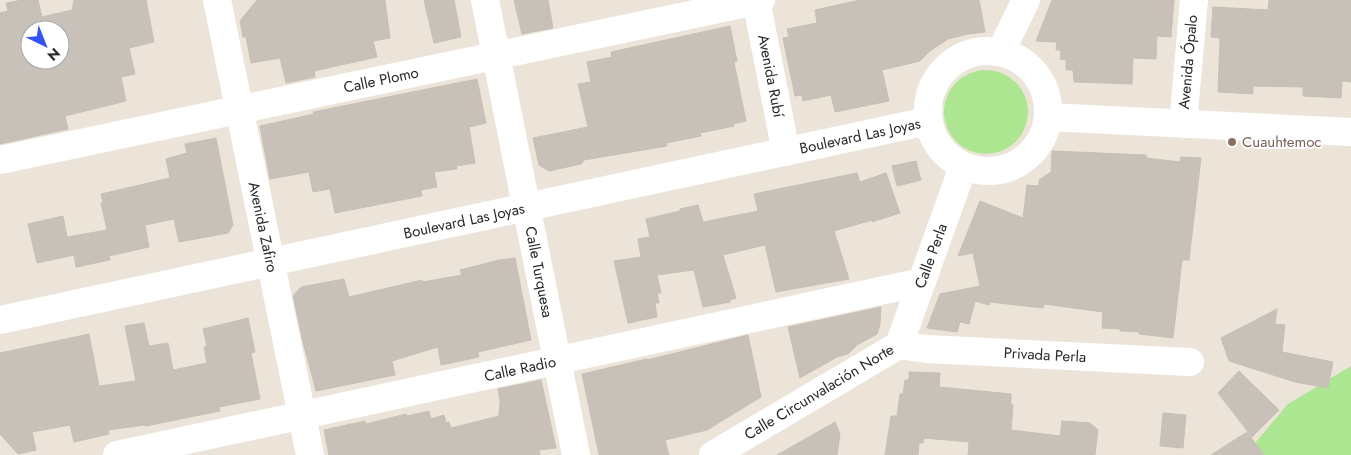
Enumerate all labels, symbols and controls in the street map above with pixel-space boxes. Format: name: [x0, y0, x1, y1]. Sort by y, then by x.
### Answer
street label: Avenida Ópalo: [1173, 14, 1203, 110]
north arrow: [20, 20, 70, 70]
street label: Avenida Rubí: [752, 33, 790, 120]
text: N: [43, 43, 65, 66]
street label: Calle Plomo: [341, 61, 421, 99]
street label: Boulevard Las Joyas: [797, 112, 923, 160]
place label: Cuauhtemoc: [1242, 131, 1322, 153]
marker: Cuauhtemoc: [1226, 136, 1238, 148]
street label: Avenida Zafiro: [243, 180, 283, 274]
street label: Boulevard Las Joyas: [401, 197, 527, 245]
street label: Calle Perla: [909, 220, 953, 292]
street label: Calle Turquesa: [519, 224, 559, 320]
street label: Calle Circunvalación Norte: [740, 338, 898, 445]
street label: Privada Perla: [1003, 342, 1087, 368]
street label: Calle Radio: [482, 351, 558, 387]

